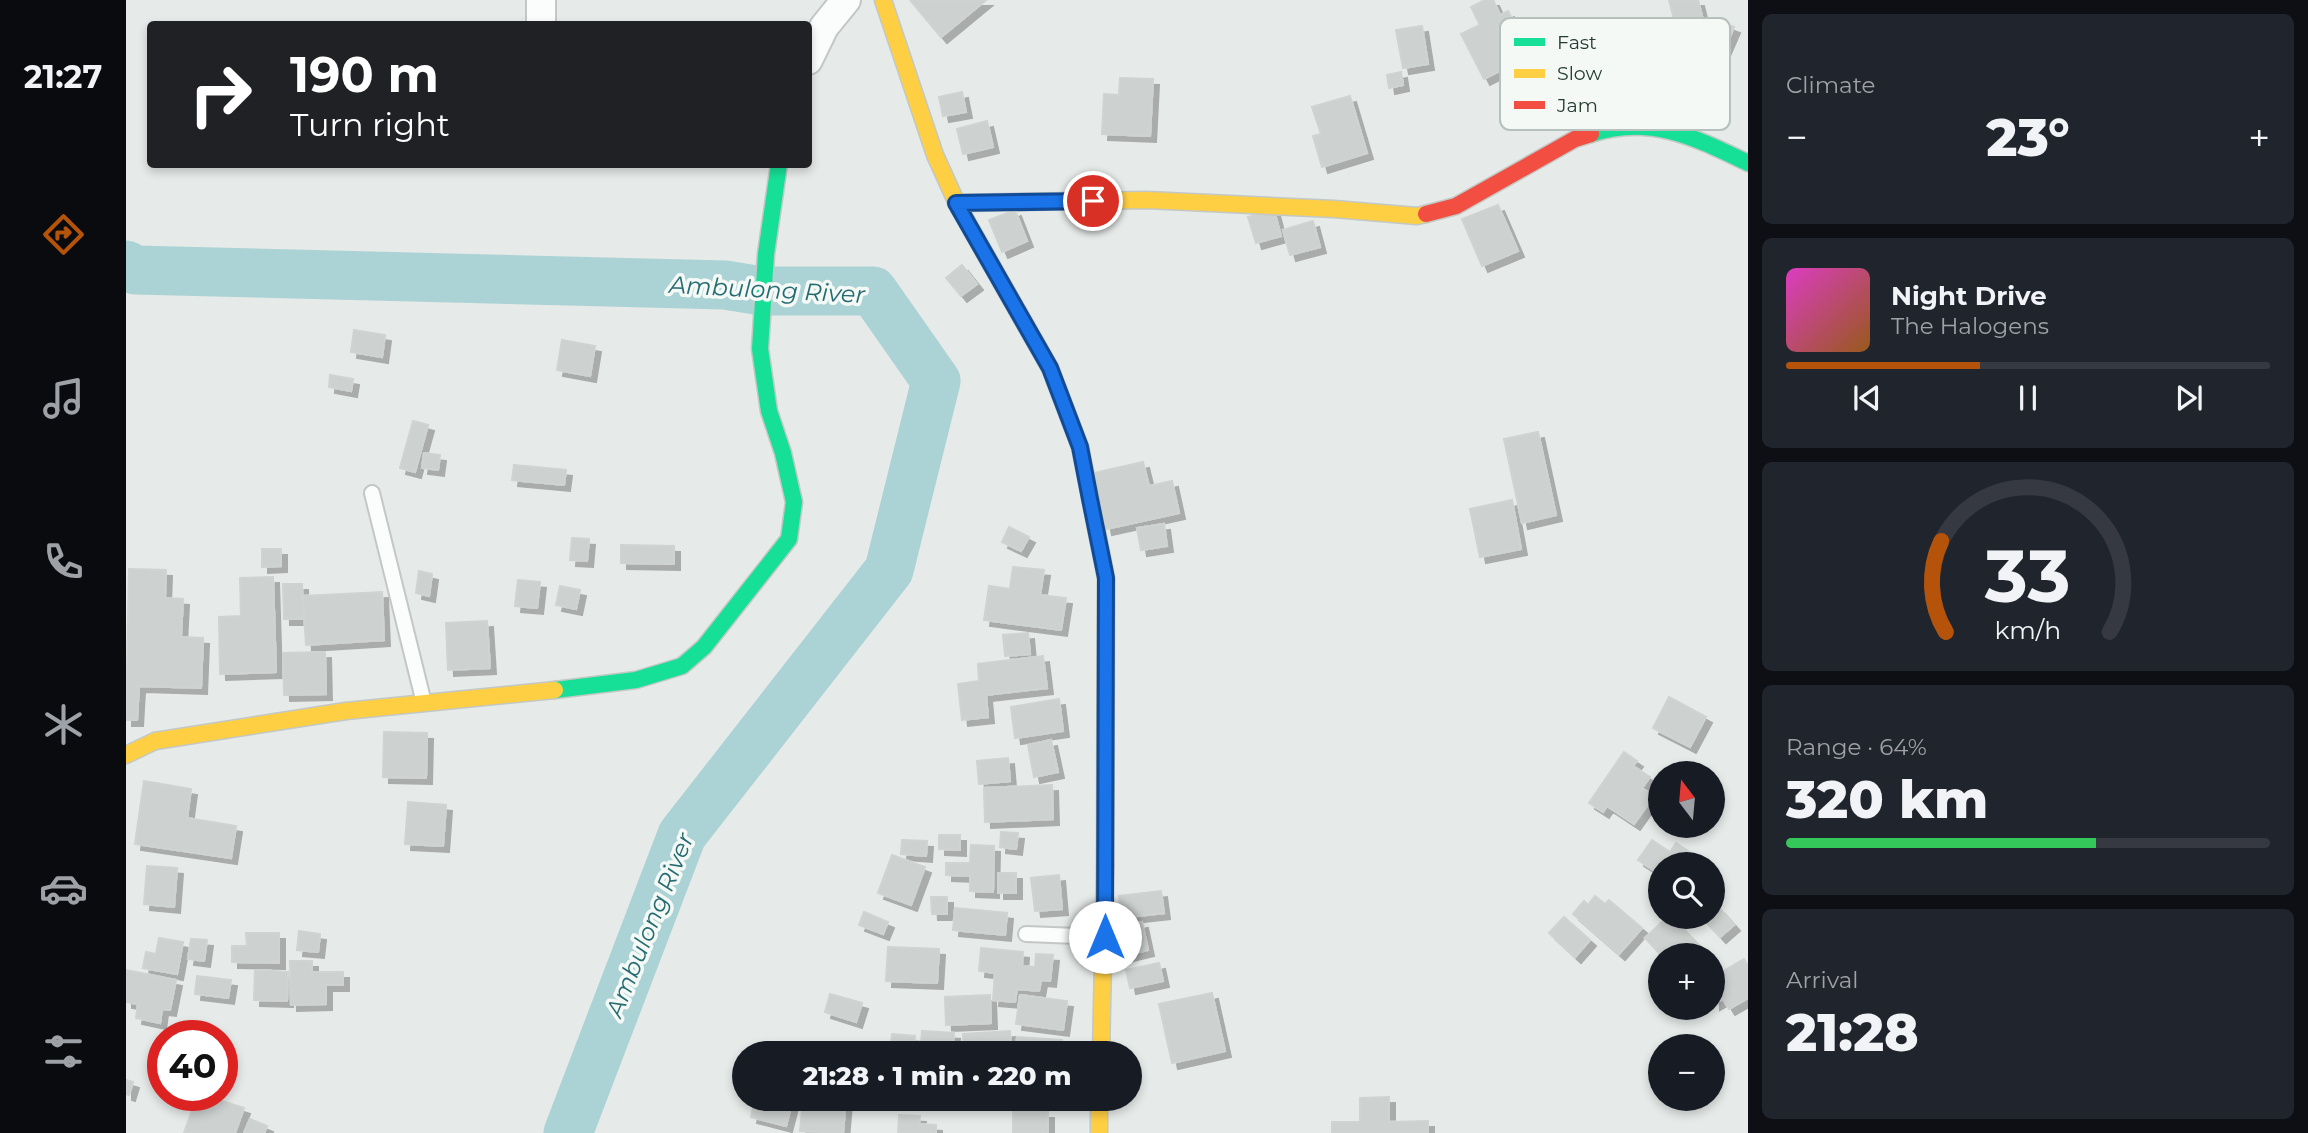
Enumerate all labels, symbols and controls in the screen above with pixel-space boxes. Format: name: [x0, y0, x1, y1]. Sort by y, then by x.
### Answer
legend: [1500, 18, 1730, 130]
text: Fast: [1557, 31, 1597, 54]
text: 190 m: [290, 45, 439, 104]
icon: right: [175, 49, 266, 140]
text: 21:27: [24, 57, 102, 96]
text: Slow: [1557, 62, 1602, 85]
text: Climate: [1786, 71, 1875, 99]
text: Jam: [1556, 94, 1598, 117]
text: Turn right: [290, 105, 450, 144]
text: 23°: [1986, 106, 2070, 169]
text: −: [1786, 114, 1808, 161]
text: +: [2248, 114, 2270, 161]
pin: [1063, 171, 1123, 231]
icon: arrive: [1074, 182, 1112, 220]
icon: directions: [39, 210, 88, 259]
water label: Ambulong River: [666, 270, 867, 309]
text: Night Drive: [1891, 280, 2047, 312]
text: The Halogens: [1891, 312, 2049, 340]
icon: music: [39, 374, 88, 423]
icon: previous: [1848, 379, 1886, 417]
icon: pause: [2009, 379, 2047, 417]
icon: next: [2170, 379, 2208, 417]
text: 33: [1984, 533, 2071, 621]
icon: phone: [39, 537, 88, 586]
text: km/h: [1995, 615, 2061, 645]
icon: climate: [39, 700, 88, 749]
text: Range · 64%: [1786, 733, 1927, 761]
north arrow: [1648, 761, 1726, 838]
map controls: [1648, 761, 1725, 1111]
text: 320 km: [1786, 768, 1988, 831]
water label: Ambulong River: [599, 827, 700, 1023]
button: search: [1648, 852, 1725, 929]
icon: car: [39, 864, 88, 913]
position arrow: [1068, 900, 1142, 974]
button: +: [1648, 943, 1725, 1020]
text: Arrival: [1786, 966, 1859, 994]
text: 21:28: [1786, 1001, 1919, 1064]
speed limit sign: 40: [147, 1020, 238, 1111]
icon: filters: [39, 1027, 88, 1076]
button: −: [1648, 1034, 1725, 1111]
text: 21:28 · 1 min · 220 m: [803, 1060, 1071, 1092]

